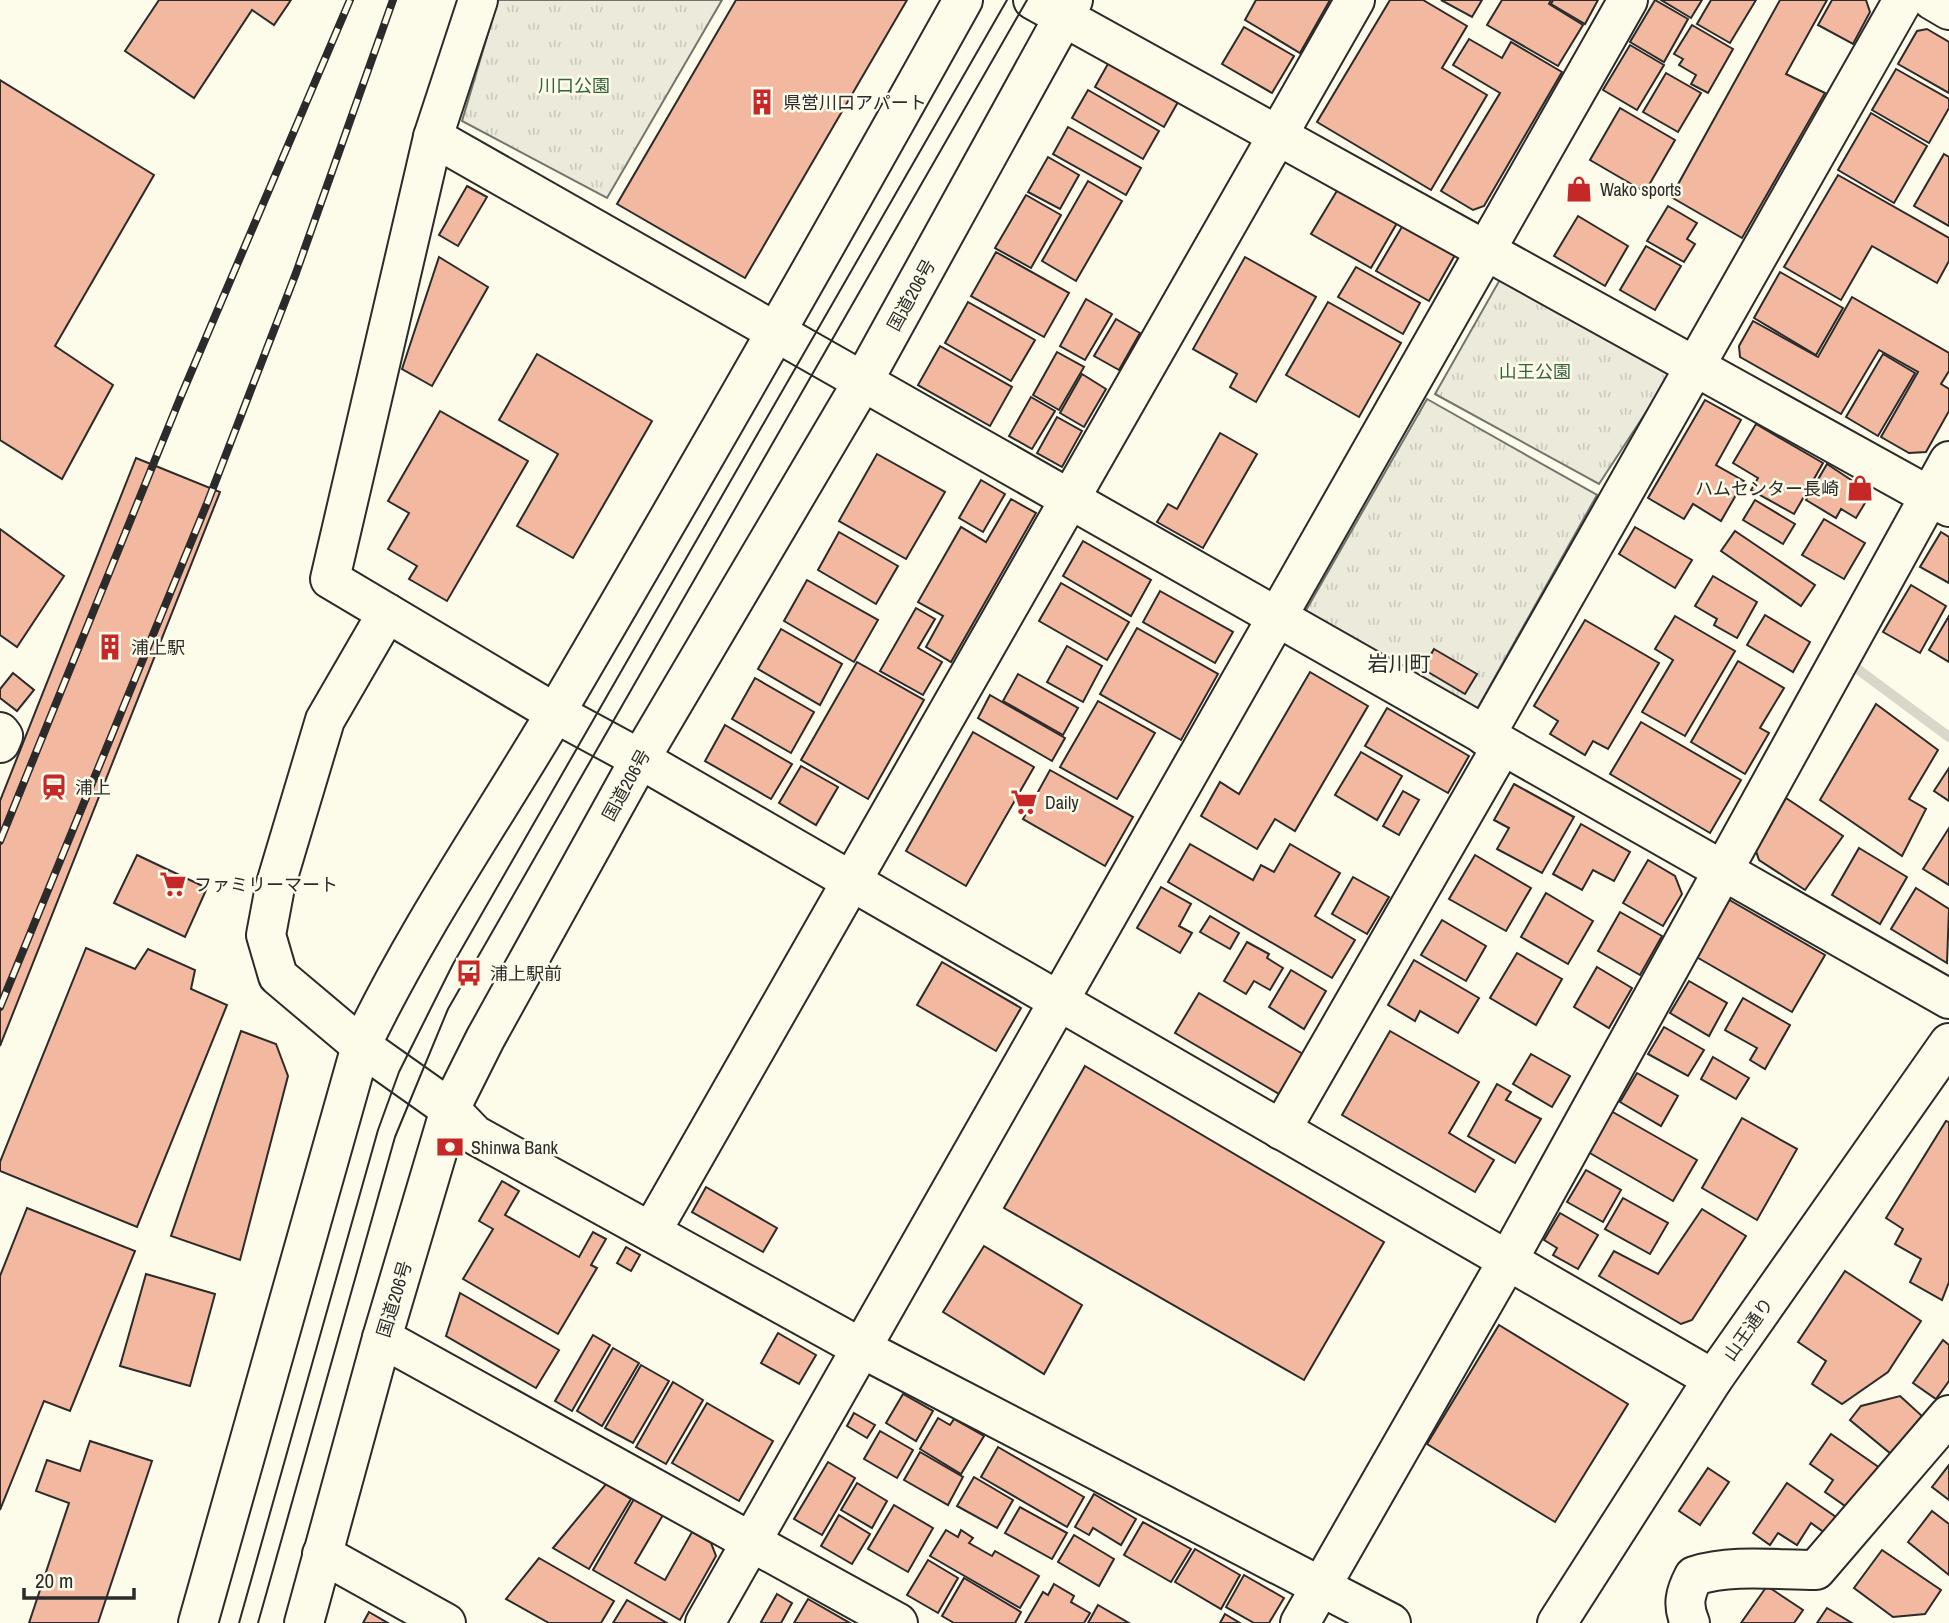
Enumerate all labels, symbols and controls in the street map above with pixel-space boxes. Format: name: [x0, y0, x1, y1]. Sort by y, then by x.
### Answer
park label: 川口公園: [538, 73, 610, 98]
building icon: 県営川口アパート: [747, 87, 777, 117]
place label: 県営川口アパート: [783, 90, 927, 115]
shop icon: Wako sports: [1564, 174, 1594, 204]
place label: Wako sports: [1600, 177, 1682, 202]
street label: 国道206号: [881, 255, 941, 335]
park label: 山王公園: [1499, 359, 1571, 384]
shop icon: ハムセンター長崎: [1845, 473, 1875, 503]
place label: ハムセンター長崎: [1695, 476, 1839, 501]
building icon: 浦上駅: [95, 632, 125, 662]
place label: 浦上駅: [131, 635, 185, 660]
district label: 岩川町: [1368, 649, 1431, 678]
street label: 国道206号: [596, 745, 656, 825]
station icon: 浦上: [39, 772, 69, 802]
place label: 浦上: [75, 775, 111, 800]
supermarket icon: Daily: [1009, 787, 1039, 817]
place label: Daily: [1045, 790, 1079, 815]
supermarket icon: ファミリーマート: [158, 869, 188, 899]
place label: ファミリーマート: [194, 872, 338, 897]
bus stop icon: 浦上駅前: [454, 958, 484, 988]
place label: 浦上駅前: [490, 961, 562, 986]
bank icon: Shinwa Bank: [435, 1132, 465, 1162]
place label: Shinwa Bank: [471, 1135, 559, 1160]
street label: 国道206号: [371, 1258, 417, 1340]
street label: 山王通り: [1717, 1292, 1779, 1366]
scale bar: [24, 1556, 135, 1600]
text: 20 m: [35, 1566, 73, 1595]

